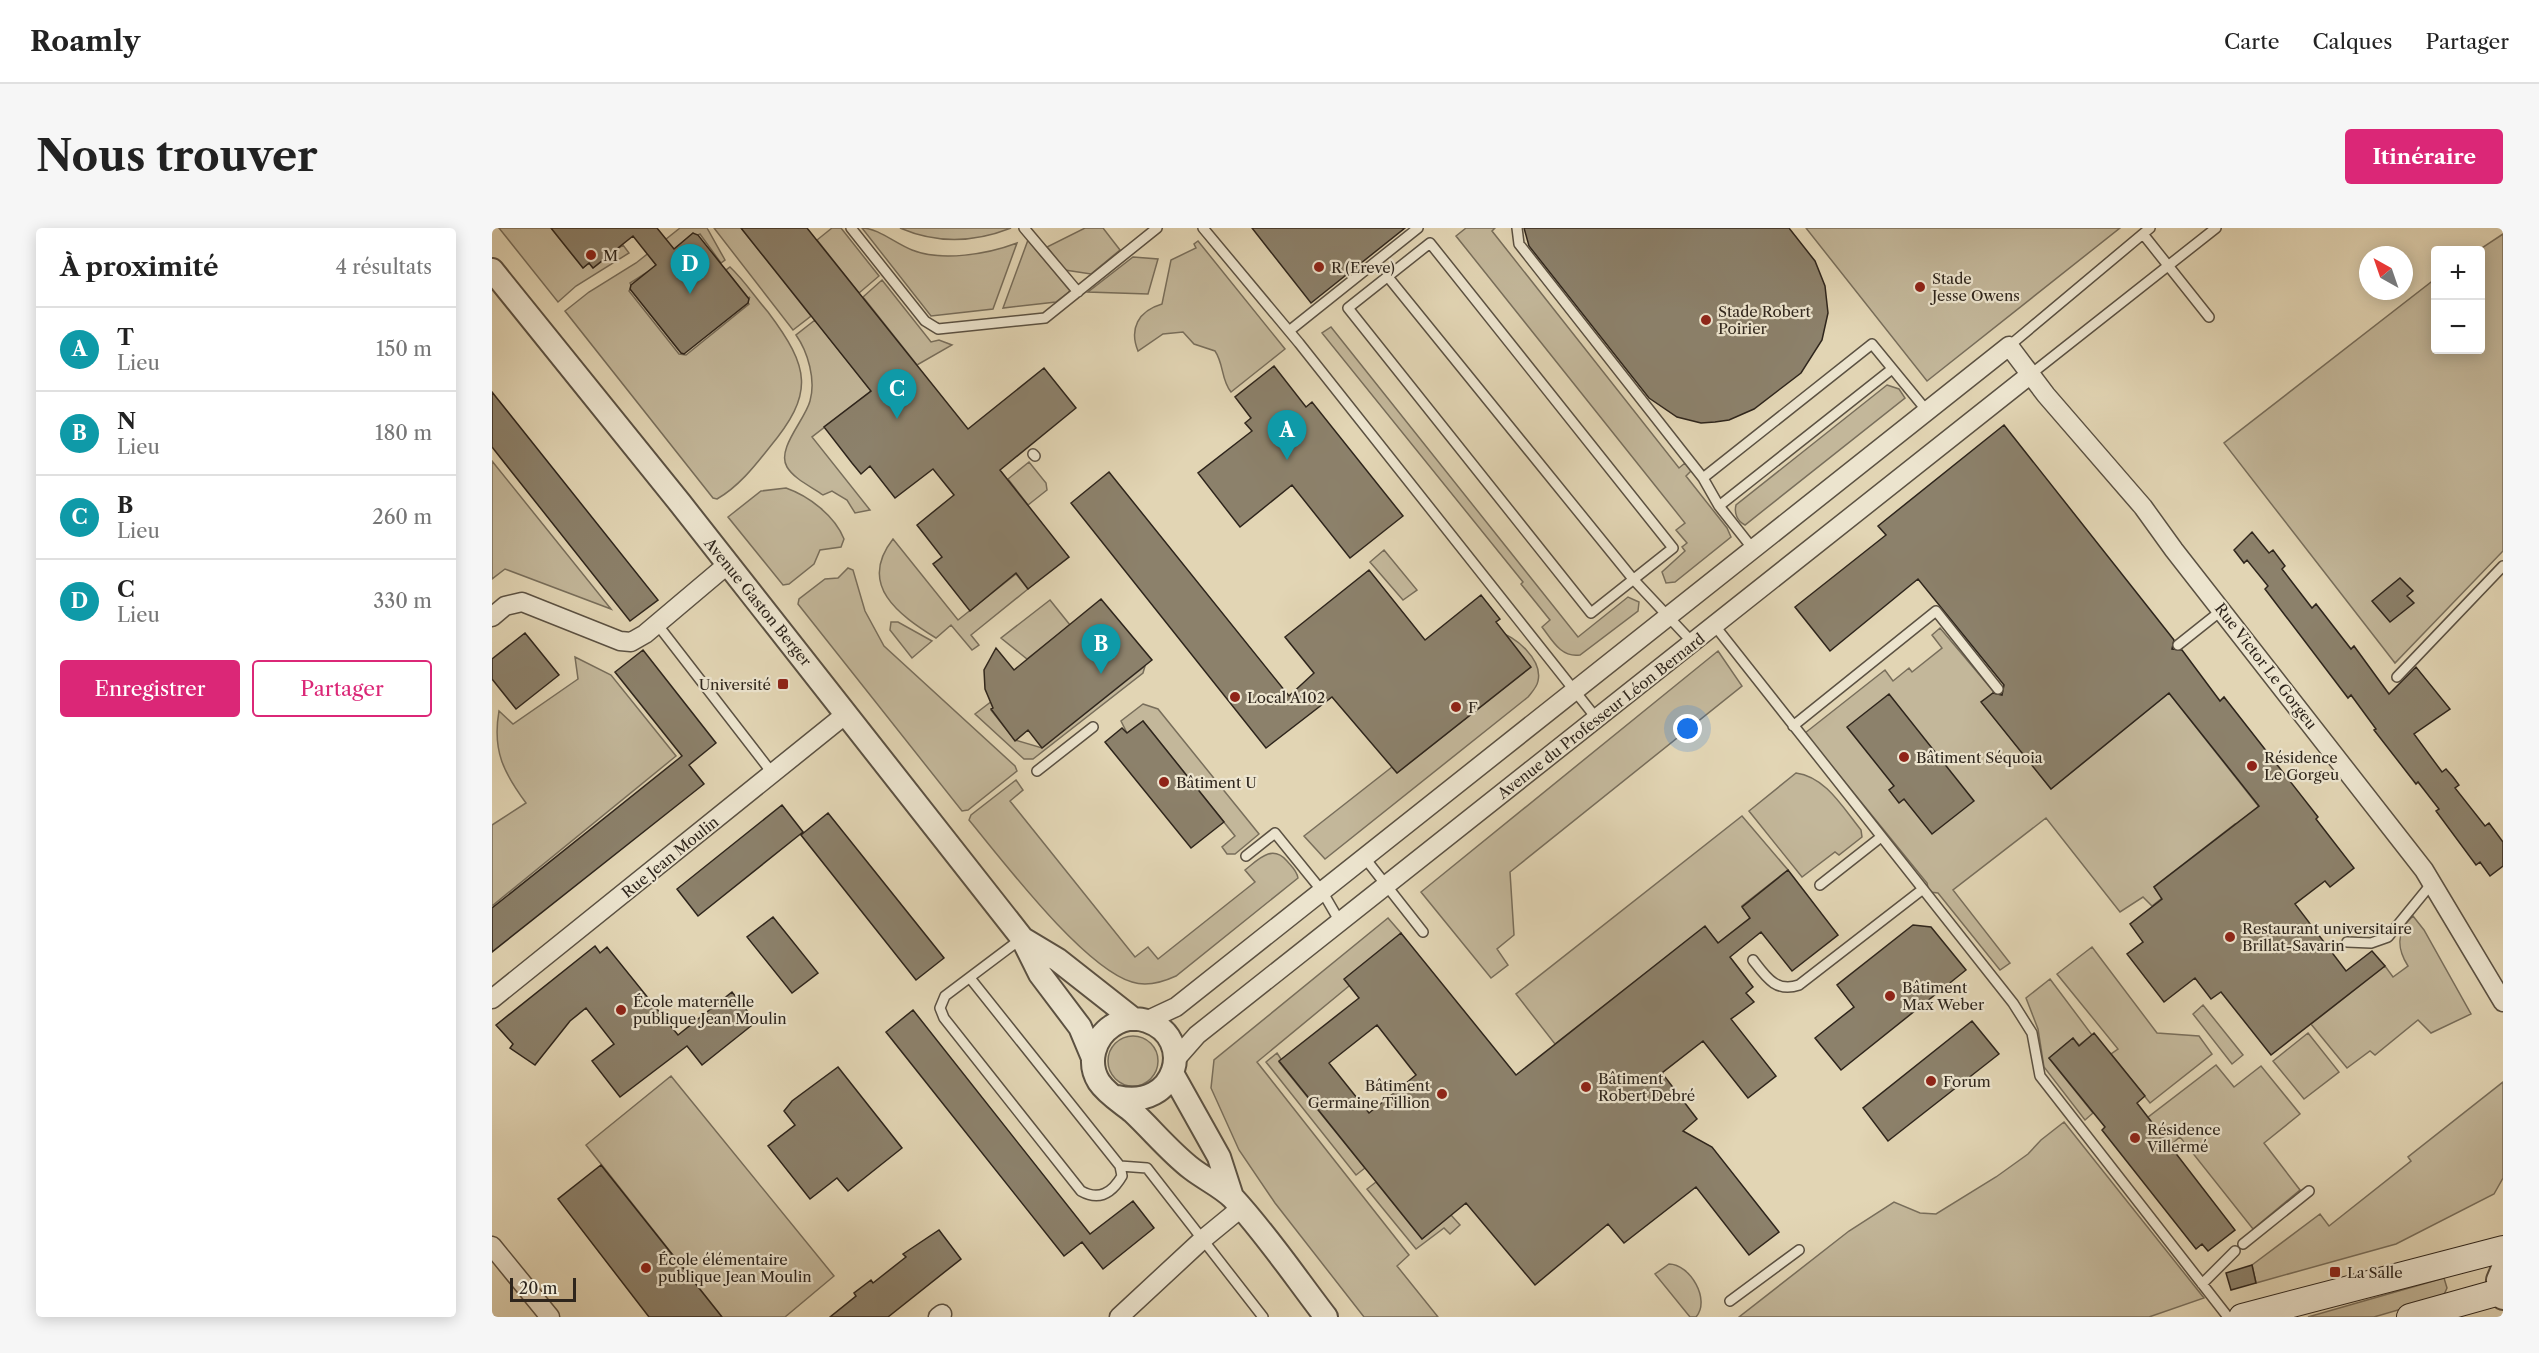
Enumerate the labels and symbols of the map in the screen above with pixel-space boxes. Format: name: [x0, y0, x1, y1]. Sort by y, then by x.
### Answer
pin: D: [670, 244, 710, 294]
place label: M: [603, 246, 618, 265]
north arrow: [2359, 246, 2413, 300]
marker: M: [584, 248, 598, 262]
place label: R (Ereve): [1331, 258, 1395, 277]
marker: R (Ereve): [1312, 260, 1326, 274]
place label: Stade Jesse Owens: [1930, 269, 2020, 305]
marker: Stade Jesse Owens: [1913, 280, 1927, 294]
place label: Stade Robert Poirier: [1718, 302, 1812, 338]
marker: Stade Robert Poirier: [1699, 313, 1713, 327]
pin: C: [878, 370, 916, 419]
pin: A: [1268, 410, 1306, 460]
street label: Avenue Gaston Berger: [700, 533, 816, 670]
street label: Rue Victor Le Gorgeu: [2211, 599, 2321, 733]
pin: B: [1082, 624, 1120, 674]
street label: Avenue du Professeur Léon Bernard: [1493, 629, 1708, 803]
place label: Université: [699, 675, 771, 694]
marker: Université: [776, 677, 790, 691]
place label: Local A102: [1247, 688, 1325, 707]
marker: Local A102: [1228, 690, 1242, 704]
place label: F: [1468, 698, 1478, 717]
marker: F: [1449, 700, 1463, 714]
your location: [1673, 714, 1702, 743]
place label: Bâtiment Séquoia: [1916, 748, 2043, 767]
place label: Résidence Le Gorgeu: [2264, 748, 2339, 784]
marker: Bâtiment Séquoia: [1897, 750, 1911, 764]
marker: Résidence Le Gorgeu: [2245, 759, 2259, 773]
place label: Bâtiment U: [1176, 773, 1257, 792]
marker: Bâtiment U: [1157, 775, 1171, 789]
street label: Rue Jean Moulin: [618, 812, 723, 902]
place label: Restaurant universitaire Brillat-Savarin: [2242, 919, 2412, 955]
marker: Restaurant universitaire Brillat-Savarin: [2223, 930, 2237, 944]
place label: Bâtiment Max Weber: [1902, 978, 1985, 1014]
marker: Bâtiment Max Weber: [1883, 989, 1897, 1003]
place label: École maternelle publique Jean Moulin: [633, 992, 787, 1028]
marker: École maternelle publique Jean Moulin: [614, 1003, 628, 1017]
place label: Bâtiment Robert Debré: [1598, 1069, 1695, 1105]
place label: Forum: [1943, 1072, 1991, 1091]
marker: Forum: [1924, 1074, 1938, 1088]
place label: Bâtiment Germaine Tillion: [1308, 1076, 1431, 1112]
marker: Bâtiment Robert Debré: [1579, 1080, 1593, 1094]
marker: Bâtiment Germaine Tillion: [1435, 1087, 1449, 1101]
place label: Résidence Villermé: [2146, 1120, 2221, 1156]
marker: Résidence Villermé: [2128, 1131, 2142, 1145]
place label: École élémentaire publique Jean Moulin: [658, 1250, 812, 1286]
marker: École élémentaire publique Jean Moulin: [639, 1261, 653, 1275]
place label: La Salle: [2347, 1263, 2403, 1282]
marker: La Salle: [2328, 1265, 2342, 1279]
scale bar: [510, 1275, 576, 1302]

